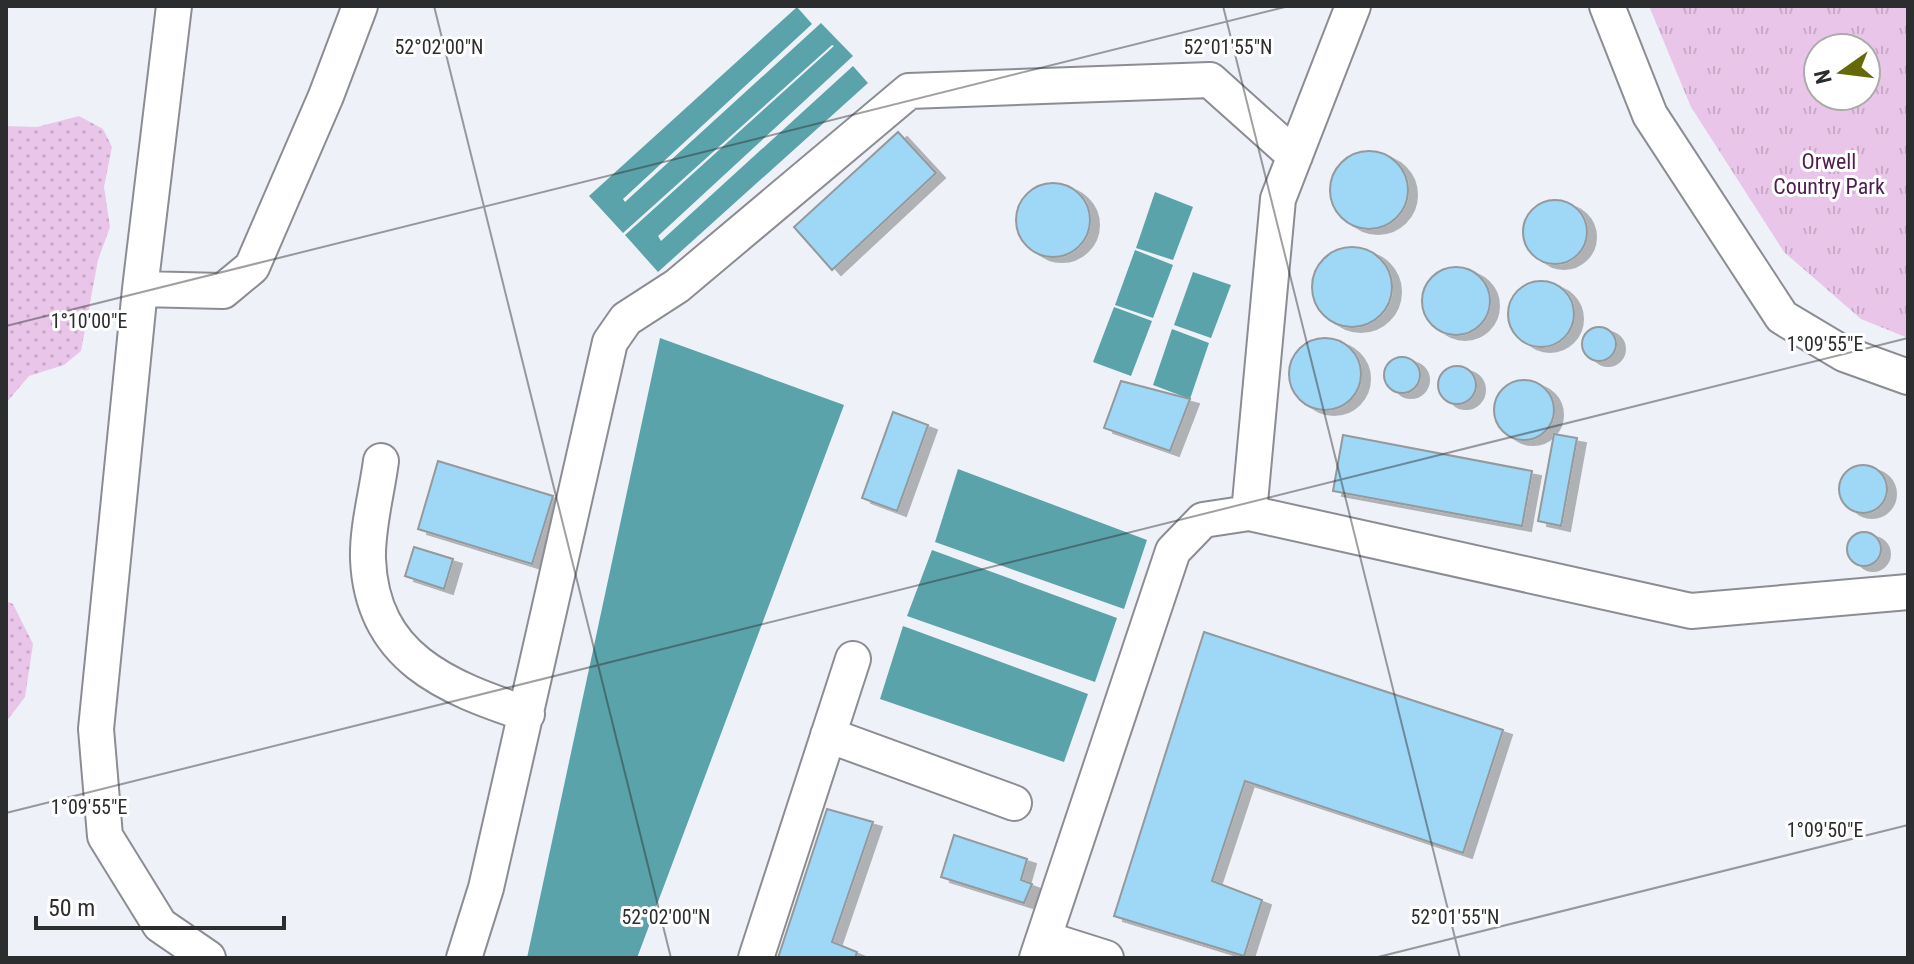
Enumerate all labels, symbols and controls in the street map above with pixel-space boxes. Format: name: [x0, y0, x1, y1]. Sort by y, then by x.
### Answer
north arrow: [1802, 32, 1882, 112]
text: 52°02'00"N: [394, 35, 484, 59]
text: 52°01'55"N: [1183, 35, 1273, 59]
text: N: [1809, 67, 1837, 86]
park label: Orwell Country Park: [1773, 149, 1885, 199]
text: 1°10'00"E: [51, 309, 127, 333]
text: 1°09'55"E: [1787, 332, 1863, 356]
text: 1°09'55"E: [51, 795, 127, 819]
text: 1°09'50"E: [1787, 818, 1863, 842]
scale bar: [36, 880, 284, 930]
text: 50 m: [48, 894, 95, 922]
text: 52°02'00"N: [621, 905, 711, 929]
text: 52°01'55"N: [1410, 905, 1500, 929]

